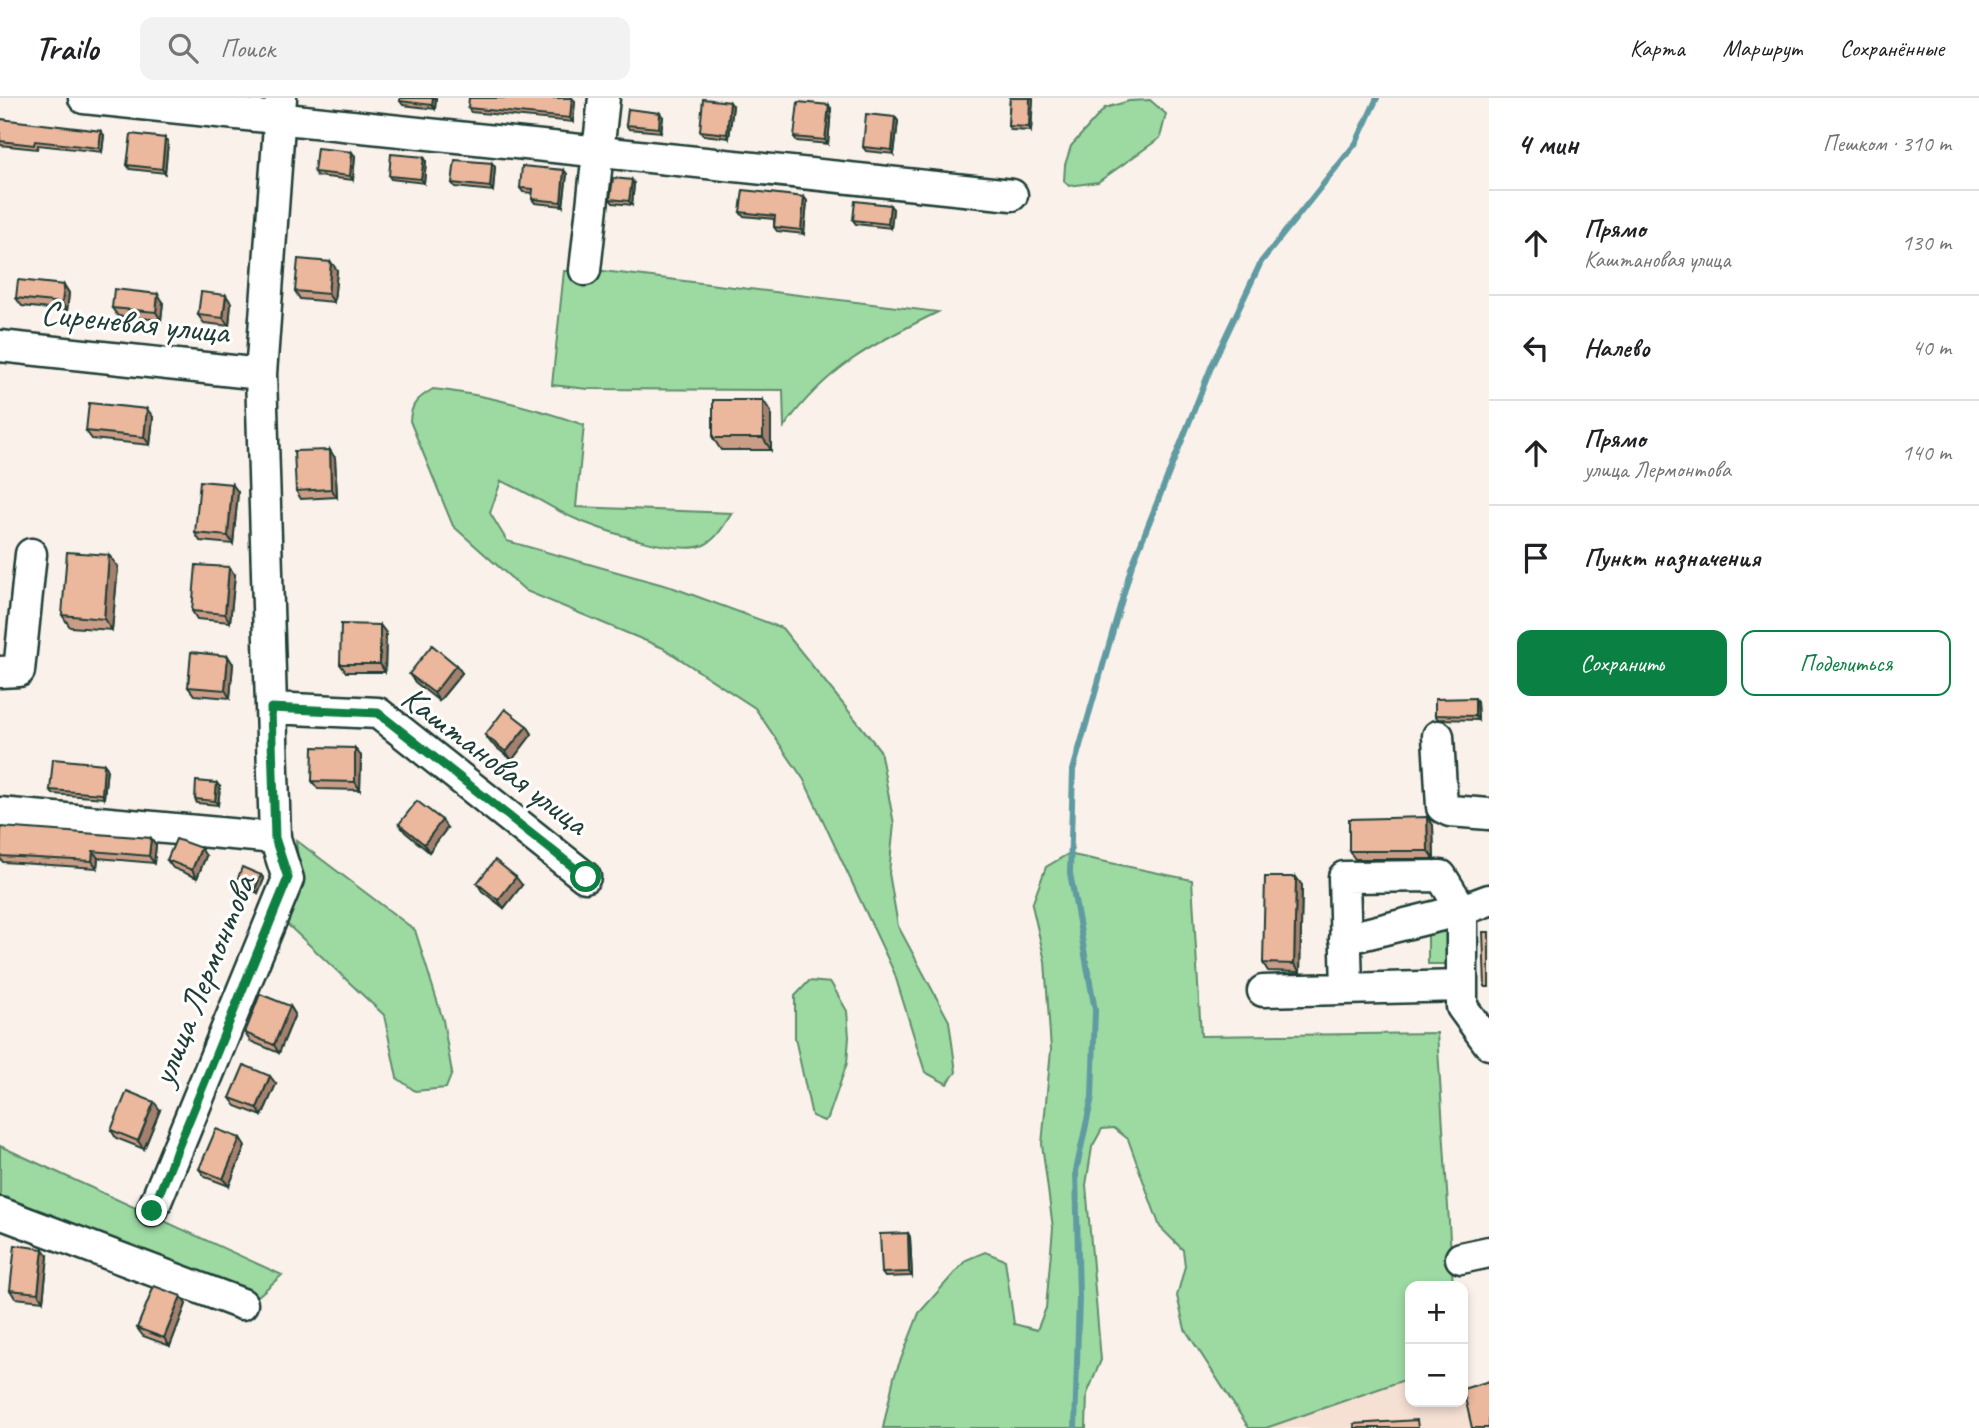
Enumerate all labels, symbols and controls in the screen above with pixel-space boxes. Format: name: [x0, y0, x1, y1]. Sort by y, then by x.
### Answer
search box: [140, 17, 630, 80]
text: Trailo: [35, 27, 98, 69]
icon: search: [164, 29, 202, 67]
text: Поиск: [220, 32, 275, 65]
text: Карта: [1630, 33, 1685, 63]
text: Маршрут: [1723, 33, 1802, 63]
text: Сохранённые: [1840, 33, 1944, 63]
text: 4 мин: [1517, 125, 1578, 163]
text: Пешком · 310 m: [1823, 129, 1951, 158]
text: Прямо: [1584, 212, 1646, 245]
icon: ahead: [1517, 224, 1555, 262]
text: 130 m: [1902, 228, 1951, 257]
text: Каштановая улица: [1584, 245, 1730, 274]
street label: Сиреневая улица: [39, 290, 233, 354]
icon: left: [1517, 329, 1555, 367]
text: Налево: [1584, 331, 1650, 364]
text: 40 m: [1912, 333, 1951, 362]
text: Прямо: [1584, 422, 1646, 455]
icon: ahead: [1517, 434, 1555, 472]
text: 140 m: [1902, 438, 1951, 467]
text: улица Лермонтова: [1584, 455, 1731, 484]
icon: arrive: [1517, 539, 1555, 577]
text: Пункт назначения: [1584, 541, 1760, 574]
button: Сохранить: [1517, 630, 1727, 696]
button: Поделиться: [1741, 630, 1951, 696]
street label: Каштановая улица: [392, 675, 599, 846]
route start: [570, 861, 601, 892]
street label: улица Лермонтова: [140, 866, 267, 1094]
route end: [136, 1195, 167, 1226]
map controls: [1405, 1281, 1468, 1407]
button: +: [1405, 1281, 1468, 1344]
button: −: [1405, 1344, 1468, 1407]

